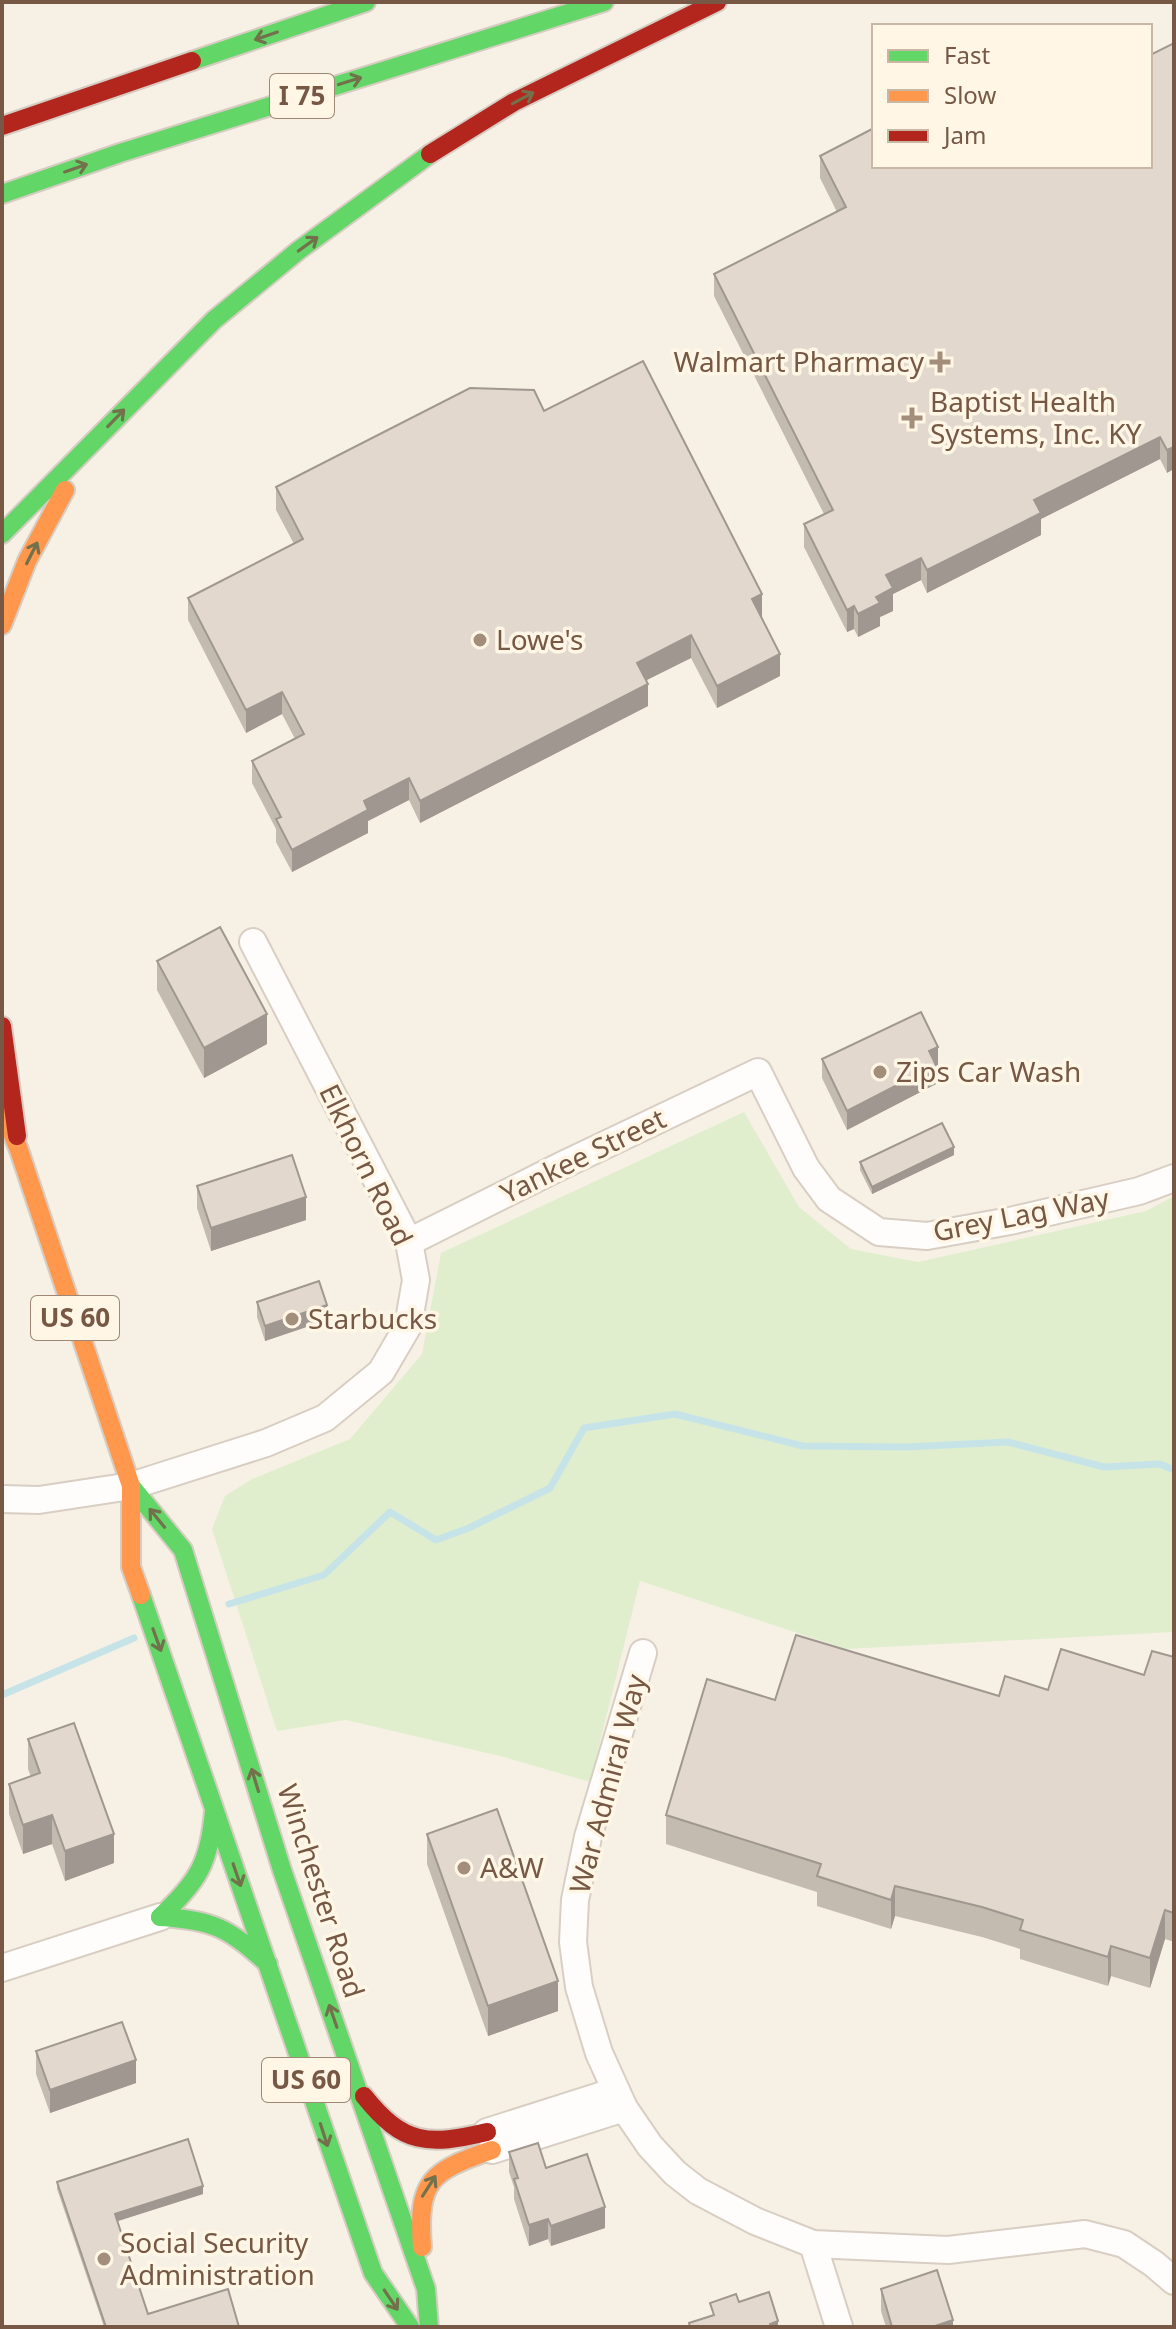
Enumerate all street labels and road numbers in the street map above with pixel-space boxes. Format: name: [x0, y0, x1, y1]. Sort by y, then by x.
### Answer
road number: I 75: [270, 74, 334, 118]
street label: Elkhorn Road: [311, 1077, 422, 1252]
street label: Yankee Street: [494, 1099, 672, 1212]
street label: Grey Lag Way: [930, 1178, 1113, 1250]
road number: US 60: [31, 1296, 119, 1340]
street label: War Admiral Way: [560, 1669, 655, 1897]
street label: Winchester Road: [269, 1779, 374, 2002]
road number: US 60: [262, 2058, 350, 2102]

